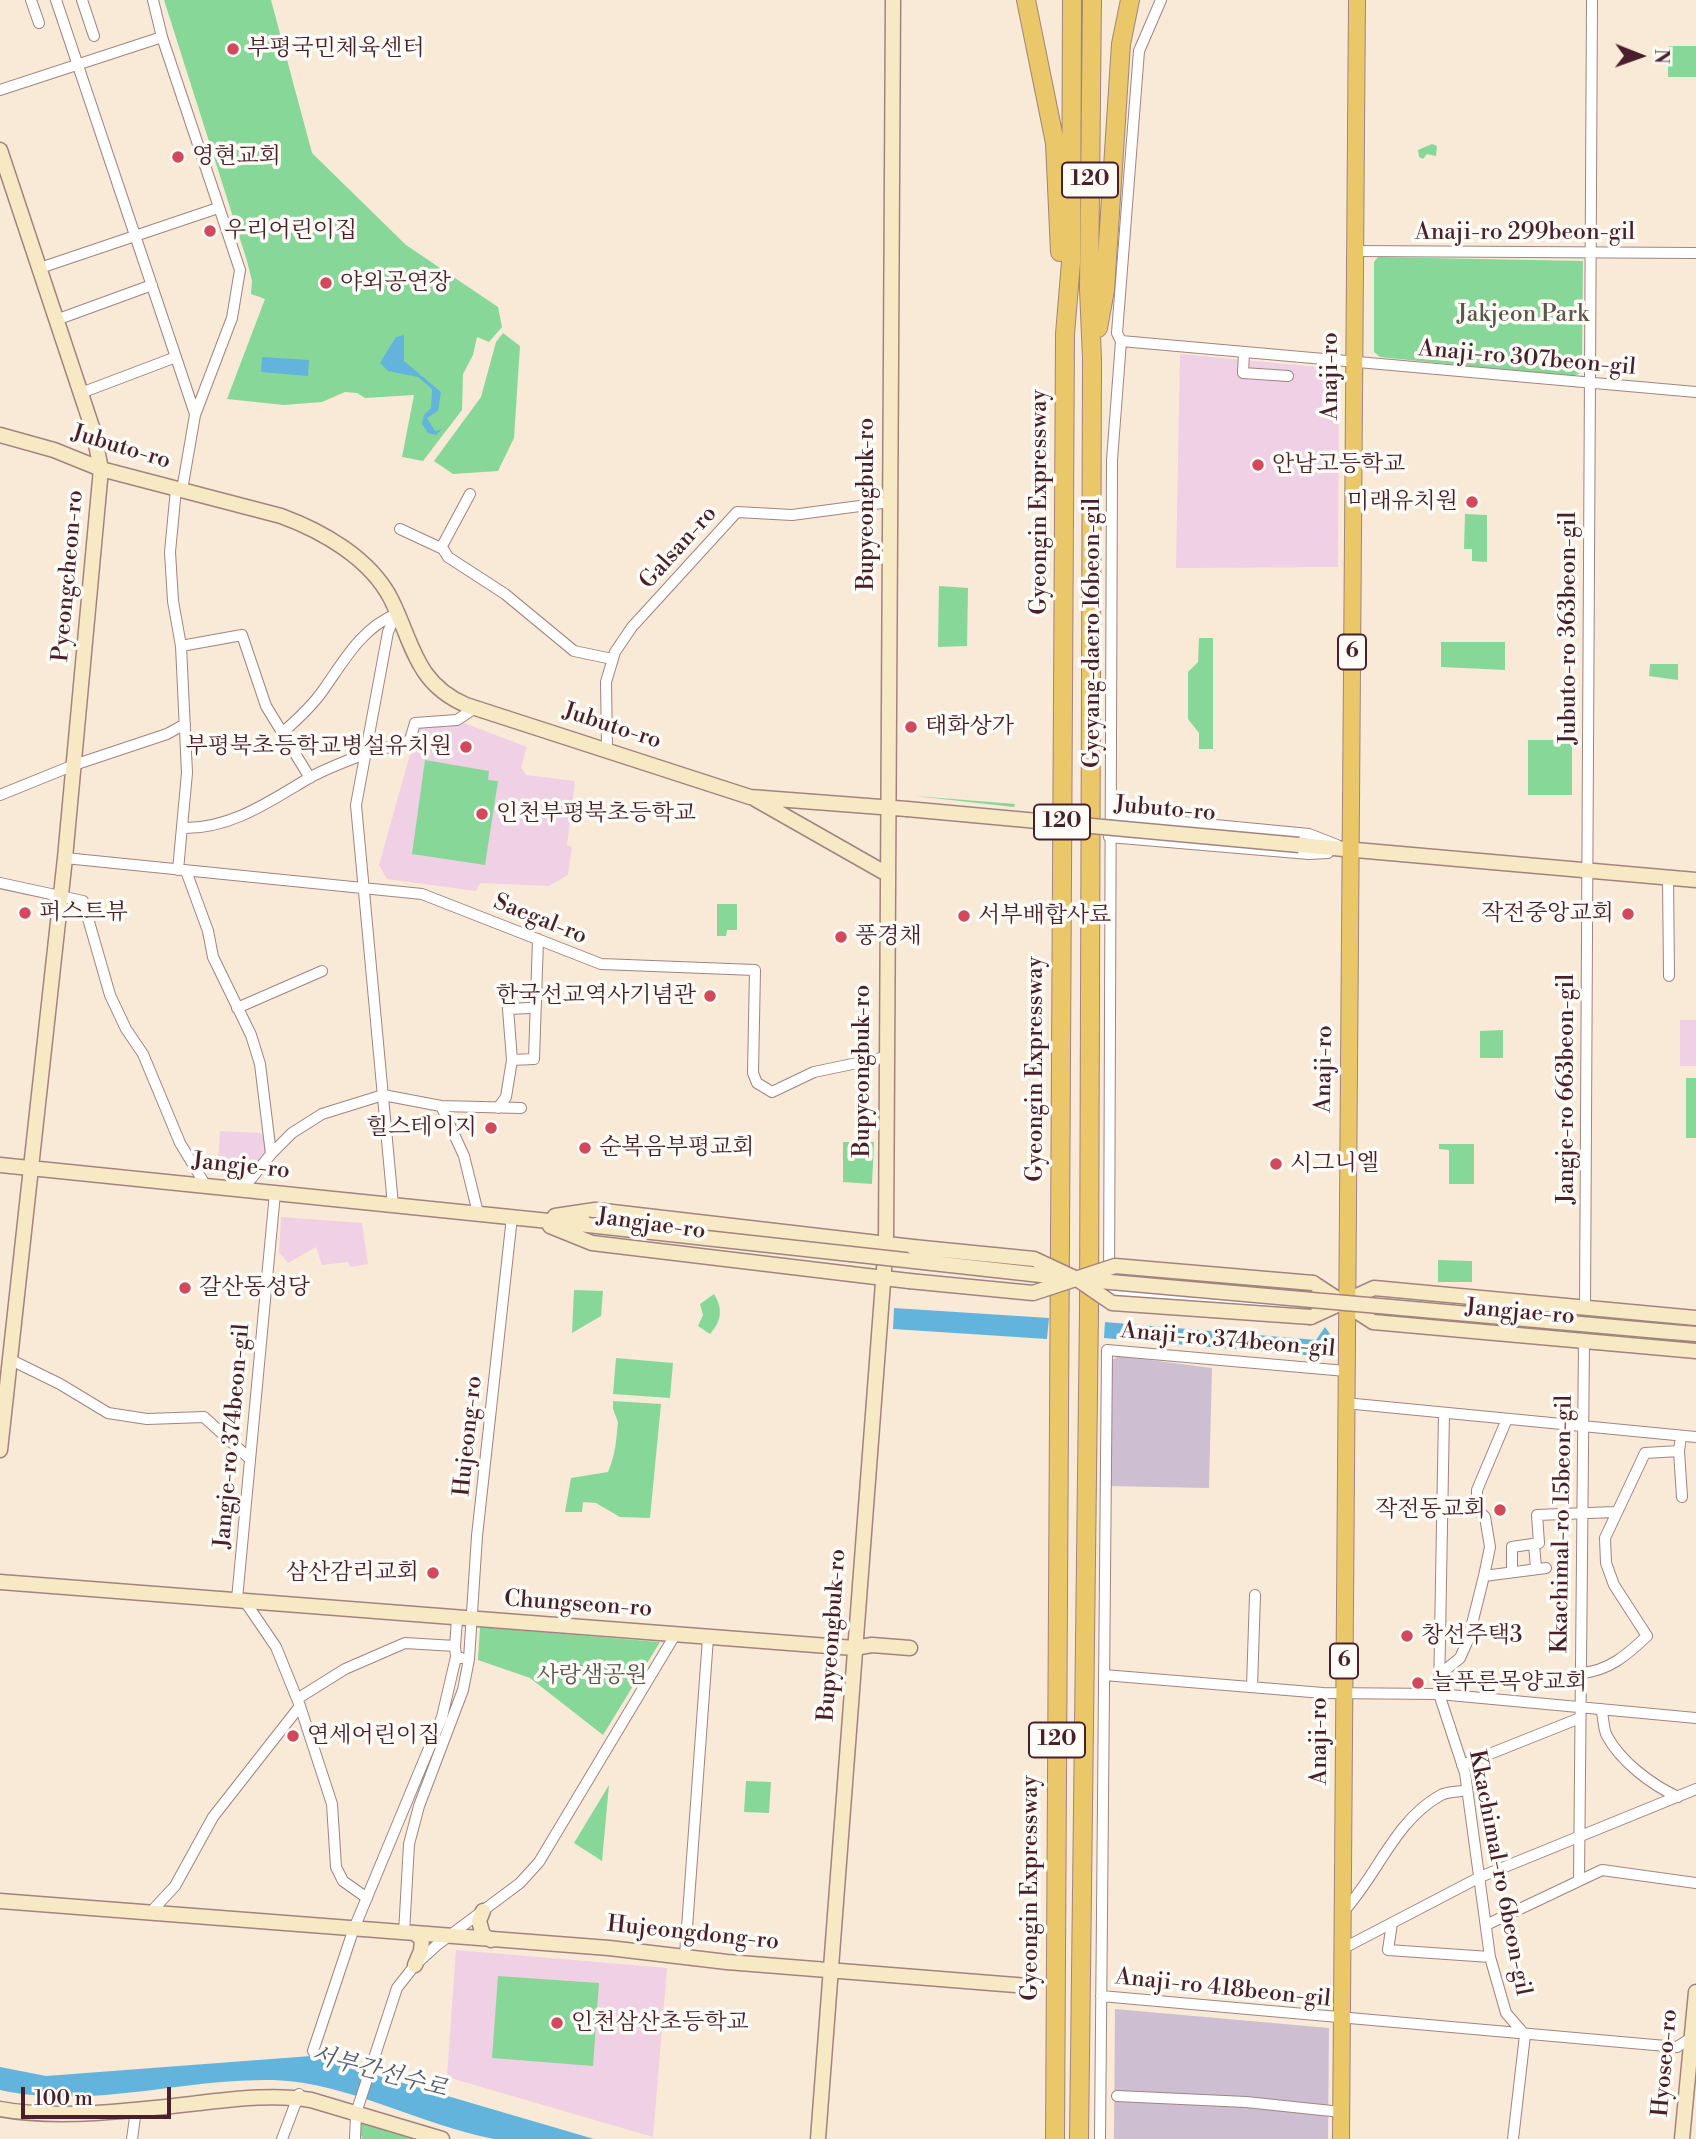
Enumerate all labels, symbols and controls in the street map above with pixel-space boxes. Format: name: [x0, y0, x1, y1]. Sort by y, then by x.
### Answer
north arrow: [1605, 21, 1675, 91]
place label: 부평국민체육센터: [247, 35, 425, 63]
marker: 부평국민체육센터: [225, 41, 241, 57]
text: N: [1649, 49, 1673, 64]
place label: 영현교회: [192, 143, 281, 171]
marker: 영현교회: [170, 149, 186, 165]
road number: 120: [1062, 162, 1118, 198]
place label: 우리어린이집: [224, 217, 357, 245]
street label: Anaji-ro 299beon-gil: [1415, 219, 1635, 247]
marker: 우리어린이집: [202, 223, 218, 239]
place label: 야외공연장: [340, 269, 451, 297]
marker: 야외공연장: [318, 275, 334, 291]
park label: Jakjeon Park: [1457, 301, 1589, 329]
street label: Anaji-ro: [1317, 332, 1345, 420]
street label: Anaji-ro 307beon-gil: [1417, 336, 1637, 382]
street label: Gyeongin Expressway: [1026, 389, 1054, 615]
street label: Bupyeongbuk-ro: [853, 418, 881, 590]
street label: Jubuto-ro: [68, 420, 174, 476]
place label: 안남고등학교: [1272, 451, 1405, 479]
marker: 안남고등학교: [1250, 457, 1266, 473]
place label: 미래유치원: [1347, 488, 1458, 516]
street label: Pyeongcheon-ro: [48, 489, 90, 663]
marker: 미래유치원: [1464, 494, 1480, 510]
street label: Gyeyang-daero 16beon-gil: [1079, 498, 1107, 768]
street label: Galsan-ro: [634, 501, 724, 595]
street label: Jubuto-ro 363beon-gil: [1555, 512, 1583, 744]
road number: 6: [1338, 634, 1366, 670]
street label: Jubuto-ro: [559, 698, 665, 756]
place label: 태화상가: [925, 713, 1014, 741]
marker: 태화상가: [903, 719, 919, 735]
place label: 부평북초등학교병설유치원: [185, 733, 452, 761]
marker: 부평북초등학교병설유치원: [458, 739, 474, 755]
street label: Jubuto-ro: [1113, 792, 1217, 828]
place label: 인천부평북초등학교: [496, 800, 696, 828]
road number: 120: [1034, 804, 1090, 840]
marker: 인천부평북초등학교: [474, 806, 490, 822]
street label: Saegal-ro: [489, 889, 591, 951]
place label: 퍼스트뷰: [39, 899, 128, 927]
place label: 작전중앙교회: [1481, 900, 1614, 928]
place label: 서부배합사료: [978, 902, 1111, 930]
marker: 퍼스트뷰: [17, 905, 33, 921]
marker: 작전중앙교회: [1620, 906, 1636, 922]
marker: 서부배합사료: [956, 908, 972, 924]
place label: 풍경채: [855, 923, 922, 951]
marker: 풍경채: [833, 929, 849, 945]
street label: Gyeongin Expressway: [1022, 956, 1050, 1182]
street label: Jangje-ro 663beon-gil: [1553, 974, 1581, 1204]
place label: 한국선교역사기념관: [496, 982, 696, 1010]
street label: Bupyeongbuk-ro: [849, 985, 877, 1157]
marker: 한국선교역사기념관: [702, 988, 718, 1004]
street label: Anaji-ro: [1310, 1025, 1340, 1113]
place label: 힐스테이지: [366, 1114, 477, 1142]
marker: 힐스테이지: [483, 1120, 499, 1136]
place label: 순복음부평교회: [599, 1134, 755, 1162]
marker: 순복음부평교회: [577, 1140, 593, 1156]
street label: Jangje-ro: [191, 1148, 291, 1186]
place label: 시그니엘: [1290, 1150, 1379, 1178]
marker: 시그니엘: [1268, 1156, 1284, 1172]
street label: Jangjae-ro: [595, 1204, 707, 1246]
place label: 갈산동성당: [199, 1274, 310, 1302]
marker: 갈산동성당: [177, 1280, 193, 1296]
street label: Jangjae-ro: [1464, 1294, 1576, 1332]
street label: Anaji-ro 374beon-gil: [1119, 1318, 1337, 1364]
street label: Jangje-ro 374beon-gil: [209, 1322, 257, 1550]
street label: Hujeong-ro: [449, 1374, 489, 1498]
street label: Kkachimal-ro 15beon-gil: [1547, 1395, 1579, 1653]
place label: 작전동교회: [1375, 1496, 1486, 1524]
marker: 작전동교회: [1492, 1502, 1508, 1518]
street label: Bupyeongbuk-ro: [813, 1548, 853, 1722]
place label: 삼산감리교회: [286, 1559, 419, 1587]
marker: 삼산감리교회: [425, 1565, 441, 1581]
street label: Chungseon-ro: [503, 1586, 653, 1624]
place label: 창선주택3: [1421, 1622, 1523, 1650]
marker: 창선주택3: [1399, 1628, 1415, 1644]
road number: 6: [1330, 1644, 1358, 1678]
park label: 사랑샘공원: [536, 1662, 648, 1690]
place label: 늘푸른목양교회: [1432, 1669, 1588, 1697]
marker: 늘푸른목양교회: [1410, 1675, 1426, 1691]
street label: Anaji-ro: [1306, 1697, 1334, 1785]
place label: 연세어린이집: [307, 1722, 440, 1750]
road number: 120: [1029, 1722, 1085, 1758]
marker: 연세어린이집: [285, 1728, 301, 1744]
street label: Kkachimal-ro 6beon-gil: [1462, 1748, 1536, 1998]
street label: Gyeongin Expressway: [1017, 1775, 1045, 2001]
street label: Hujeongdong-ro: [606, 1911, 780, 1957]
street label: Anaji-ro 418beon-gil: [1114, 1964, 1332, 2014]
street label: Hyoseo-ro: [1648, 2008, 1684, 2118]
place label: 인천삼산초등학교: [571, 2009, 749, 2037]
marker: 인천삼산초등학교: [549, 2015, 565, 2031]
water label: 서부간선수로: [308, 2041, 450, 2105]
scale bar: [24, 2072, 175, 2116]
text: 100 m: [34, 2086, 93, 2112]

